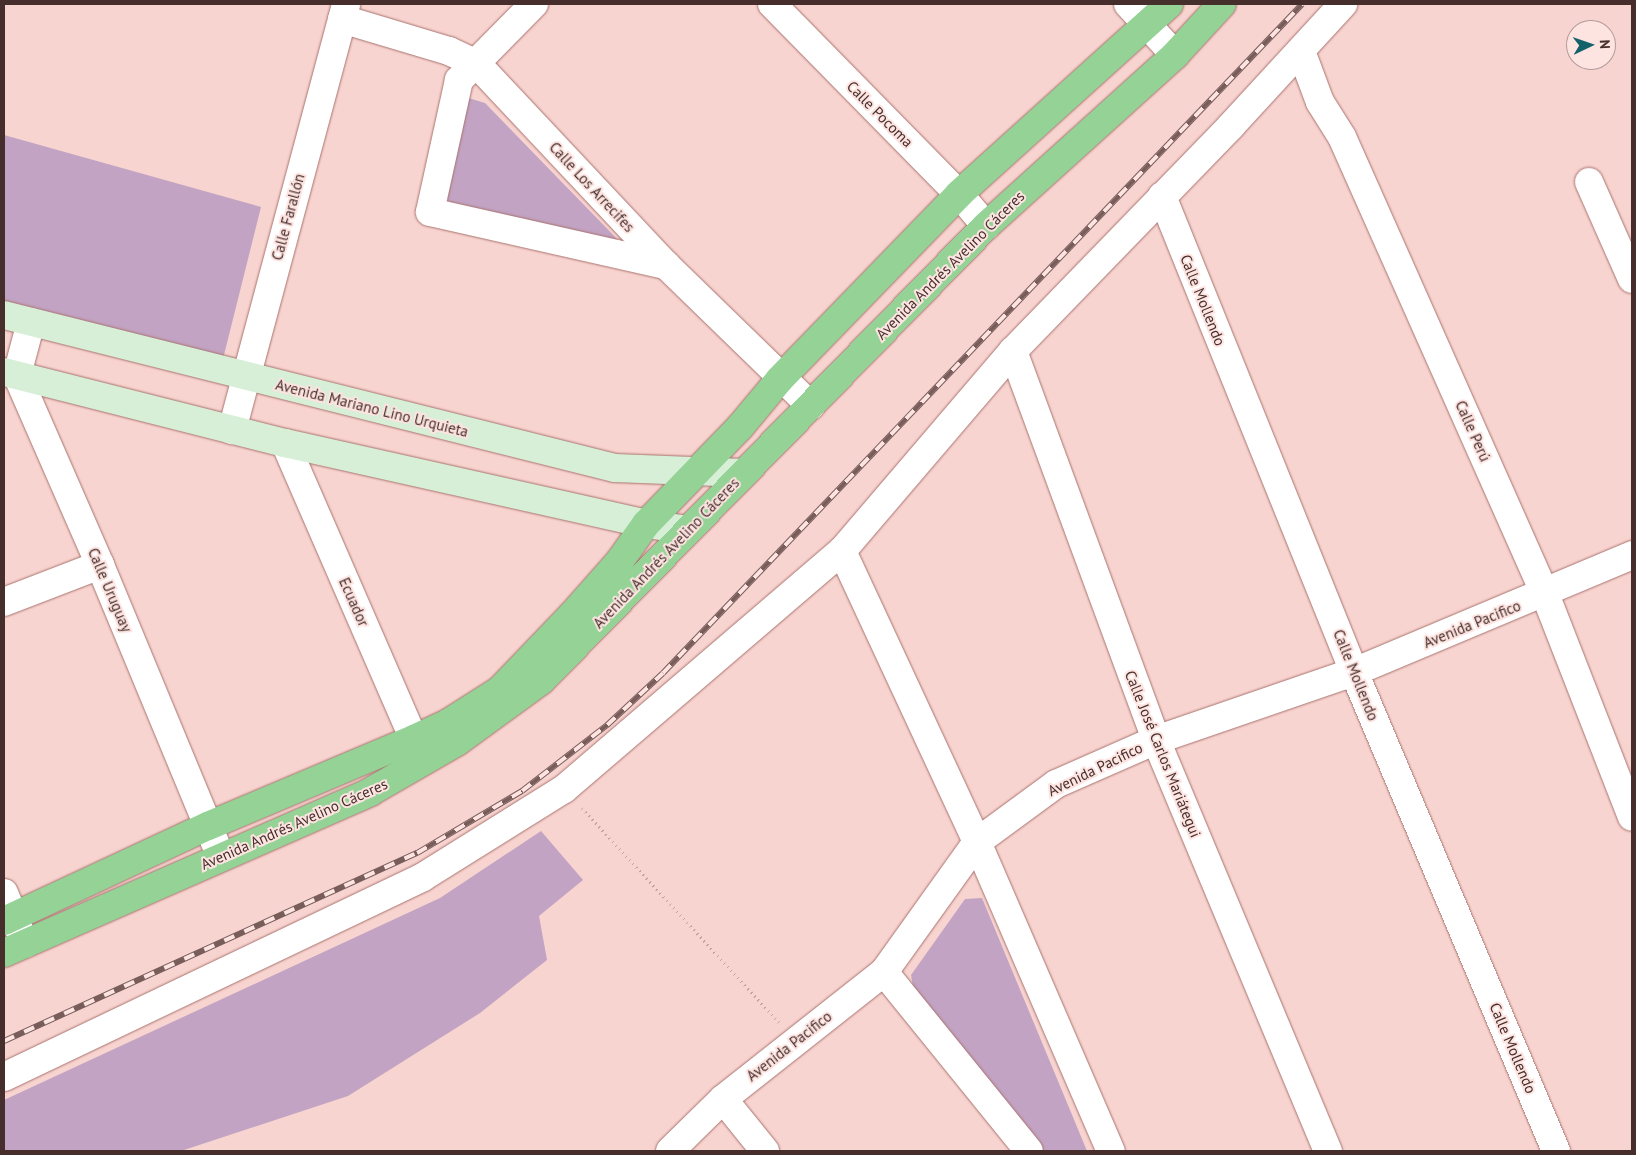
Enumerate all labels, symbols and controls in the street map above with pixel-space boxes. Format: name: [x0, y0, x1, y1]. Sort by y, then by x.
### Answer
north arrow: [1566, 20, 1616, 70]
text: N: [1596, 39, 1614, 49]
street label: Calle Pocoma: [843, 77, 917, 151]
street label: Calle Los Arrecifes: [545, 138, 639, 236]
street label: Calle Farallón: [268, 172, 308, 262]
street label: Avenida Andrés Avelino Cáceres: [872, 187, 1028, 343]
street label: Calle Mollendo: [1177, 252, 1229, 348]
street label: Avenida Mariano Lino Urquieta: [274, 375, 470, 441]
street label: Calle Perú: [1452, 398, 1494, 464]
street label: Avenida Andrés Avelino Cáceres: [589, 474, 743, 632]
street label: Calle Uruguay: [84, 545, 136, 635]
street label: Ecuador: [335, 575, 373, 629]
street label: Avenida Pacifico: [1421, 596, 1523, 652]
street label: Calle Mollendo: [1330, 627, 1382, 723]
street label: Calle José Carlos Mariátegui: [1121, 668, 1205, 840]
street label: Avenida Pacifico: [1045, 738, 1145, 800]
street label: Avenida Andrés Avelino Cáceres: [197, 774, 391, 874]
street label: Calle Mollendo: [1486, 1000, 1540, 1096]
street label: Avenida Pacifico: [743, 1007, 835, 1085]

